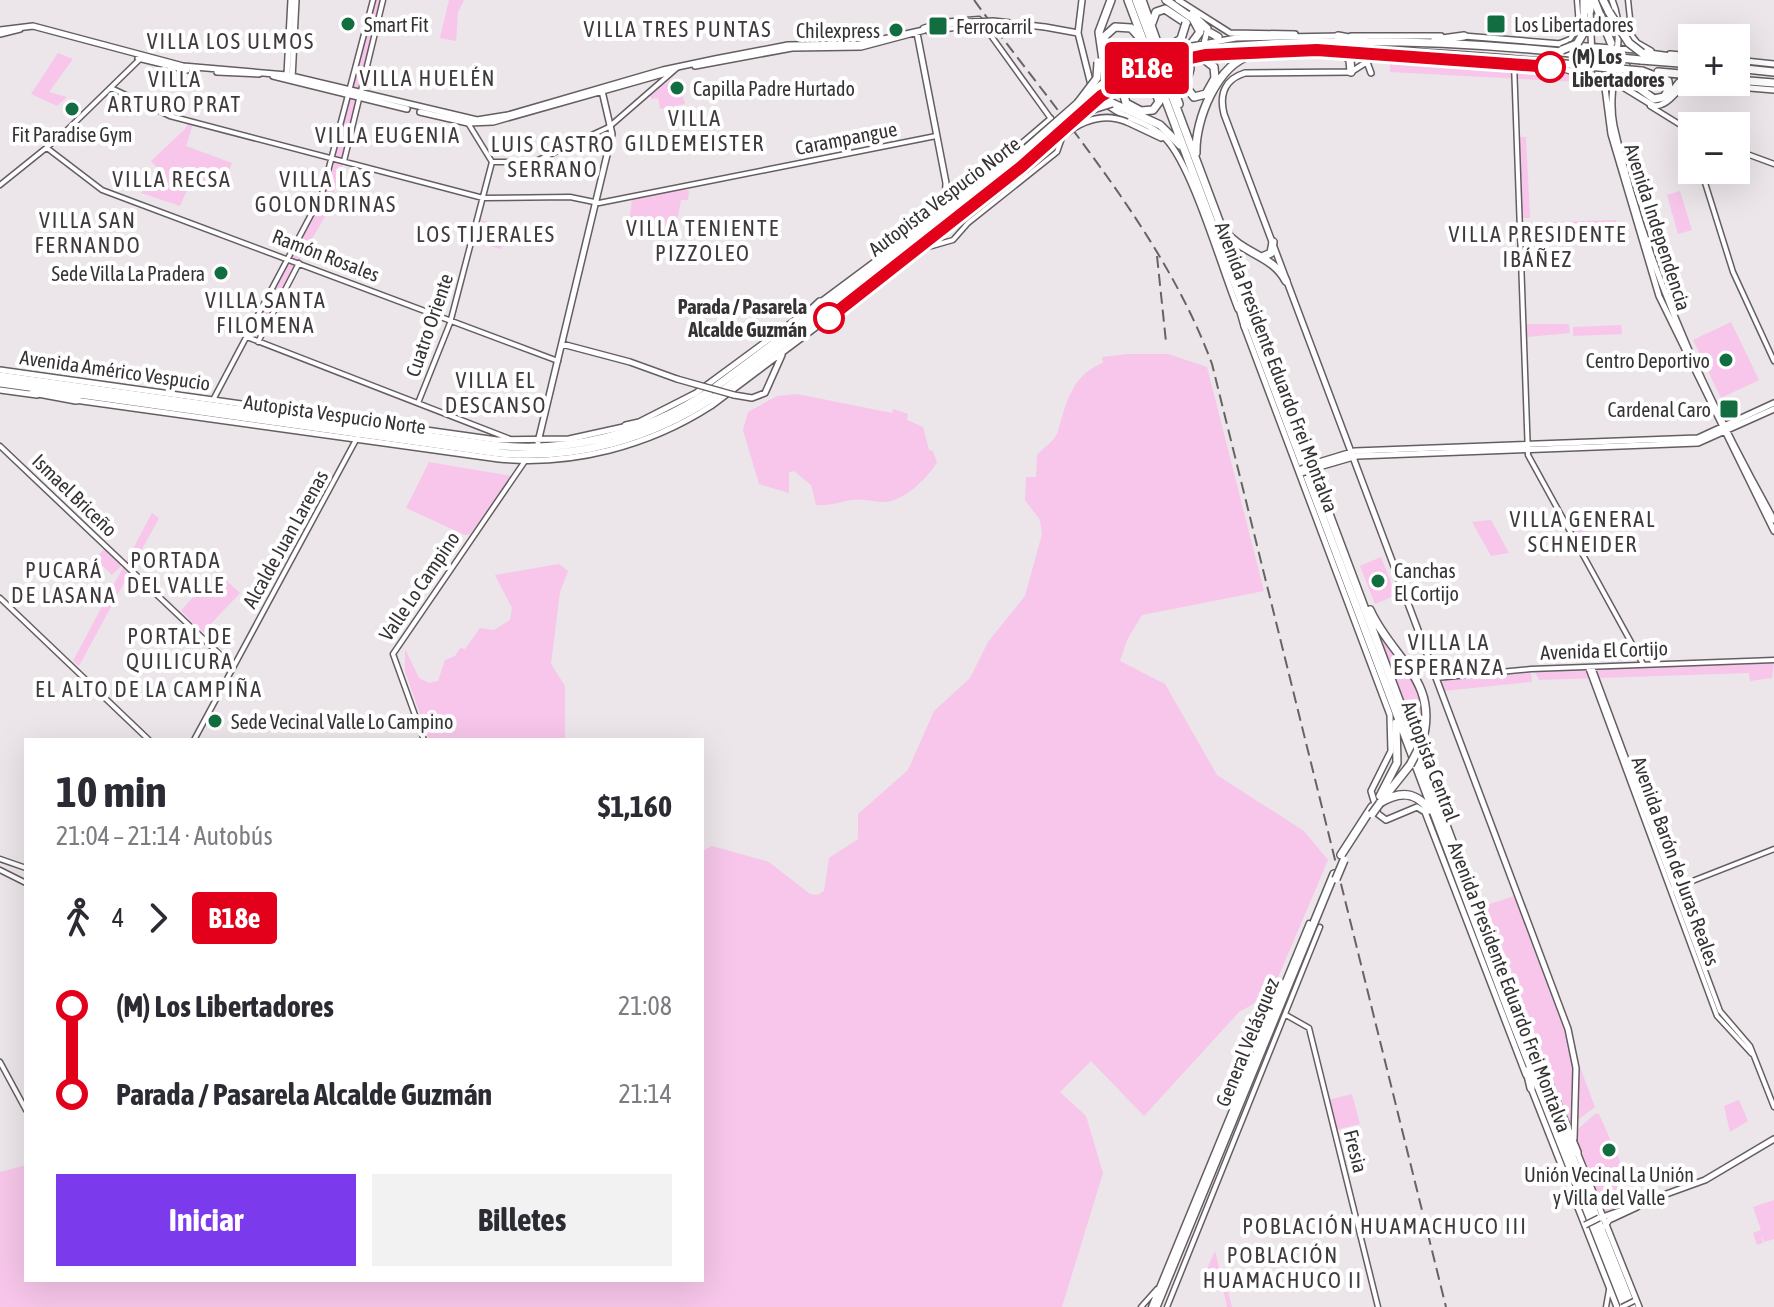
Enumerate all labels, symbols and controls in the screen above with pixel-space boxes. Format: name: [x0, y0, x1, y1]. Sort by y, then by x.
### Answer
place label: Smart Fit: [364, 13, 429, 36]
marker: Los Libertadores: [1485, 13, 1507, 35]
place label: Los Libertadores: [1514, 13, 1634, 36]
marker: Smart Fit: [339, 15, 357, 33]
marker: Ferrocarril: [927, 15, 949, 37]
place label: Ferrocarril: [956, 15, 1033, 38]
district label: VILLA TRES PUNTAS: [583, 16, 773, 42]
place label: Chilexpress: [796, 19, 880, 42]
marker: Chilexpress: [887, 21, 905, 39]
map controls: [1678, 24, 1750, 184]
button: +: [1678, 24, 1750, 96]
district label: VILLA LOS ULMOS: [147, 28, 315, 54]
line badge: B18e: [1091, 42, 1203, 94]
place label: (M) Los Libertadores: [1572, 45, 1665, 91]
text: B18e: [1121, 52, 1173, 84]
marker: (M) Los Libertadores: [1535, 52, 1565, 82]
district label: VILLA HUELÉN: [359, 65, 497, 91]
district label: VILLA ARTURO PRAT: [108, 66, 242, 117]
place label: Capilla Padre Hurtado: [693, 77, 855, 100]
marker: Capilla Padre Hurtado: [668, 79, 686, 97]
marker: Fit Paradise Gym: [63, 100, 81, 118]
district label: VILLA GILDEMEISTER: [625, 105, 765, 156]
button: −: [1678, 112, 1750, 184]
street label: Carampangue: [793, 117, 899, 159]
district label: VILLA EUGENIA: [315, 122, 461, 148]
place label: Fit Paradise Gym: [12, 123, 132, 146]
district label: LUIS CASTRO SERRANO: [491, 131, 615, 182]
street label: Autopista Vespucio Norte: [864, 132, 1024, 260]
street label: Avenida Independencia: [1620, 141, 1696, 313]
district label: VILLA RECSA: [112, 166, 232, 192]
district label: VILLA LAS GOLONDRINAS: [255, 166, 397, 217]
district label: VILLA SAN FERNANDO: [34, 207, 142, 258]
district label: VILLA TENIENTE PIZZOLEO: [626, 215, 780, 266]
street label: Avenida Presidente Eduardo Frei Montalva: [1211, 219, 1343, 515]
district label: LOS TIJERALES: [416, 221, 556, 247]
district label: VILLA PRESIDENTE IBÁÑEZ: [1449, 221, 1627, 272]
street label: Ramón Rosales: [269, 224, 383, 286]
place label: Sede Villa La Pradera: [52, 262, 205, 285]
marker: Sede Villa La Pradera: [212, 264, 230, 282]
street label: Cuatro Oriente: [401, 270, 457, 380]
district label: VILLA SANTA FILOMENA: [205, 287, 327, 338]
place label: Parada / Pasarela Alcalde Guzmán: [678, 295, 807, 341]
marker: Parada / Pasarela Alcalde Guzmán: [814, 303, 844, 333]
street label: Avenida Américo Vespucio: [18, 345, 212, 395]
place label: Centro Deportivo: [1586, 349, 1710, 372]
marker: Centro Deportivo: [1717, 351, 1735, 369]
district label: VILLA EL DESCANSO: [445, 367, 547, 418]
street label: Autopista Vespucio Norte: [243, 390, 427, 438]
place label: Cardenal Caro: [1608, 398, 1711, 421]
marker: Cardenal Caro: [1718, 398, 1740, 420]
street label: Ismael Briceño: [28, 449, 122, 541]
street label: Alcalde Juan Larenas: [238, 466, 332, 612]
district label: VILLA GENERAL SCHNEIDER: [1510, 506, 1656, 557]
street label: Valle Lo Campino: [374, 527, 464, 645]
district label: PORTADA DEL VALLE: [127, 547, 225, 598]
district label: PUCARÁ DE LASANA: [11, 557, 117, 608]
place label: Canchas El Cortijo: [1394, 559, 1459, 605]
marker: Canchas El Cortijo: [1369, 572, 1387, 590]
district label: PORTAL DE QUILICURA: [126, 623, 234, 674]
district label: VILLA LA ESPERANZA: [1393, 629, 1505, 680]
street label: Avenida El Cortijo: [1540, 636, 1668, 664]
district label: EL ALTO DE LA CAMPIÑA: [35, 676, 263, 702]
street label: Autopista Central: [1398, 698, 1465, 825]
place label: Sede Vecinal Valle Lo Campino: [231, 710, 453, 733]
marker: Sede Vecinal Valle Lo Campino: [206, 712, 224, 730]
street label: Avenida Barón de Juras Reales: [1627, 753, 1725, 969]
text: 10 min: [56, 766, 167, 816]
text: $1,160: [598, 789, 672, 823]
text: 21:04 – 21:14 · Autobús: [56, 821, 273, 851]
street label: Avenida Presidente Eduardo Frei Montalva: [1444, 839, 1576, 1135]
icon: walk: [56, 896, 100, 940]
icon: forward: [136, 896, 180, 940]
text: B18e: [208, 902, 261, 934]
text: 4: [112, 903, 124, 933]
street label: General Velásquez: [1211, 974, 1283, 1110]
text: (M) Los Libertadores: [116, 989, 334, 1023]
text: 21:08: [618, 991, 672, 1021]
text: Parada / Pasarela Alcalde Guzmán: [116, 1077, 492, 1111]
text: 21:14: [618, 1079, 672, 1109]
street label: Fresia: [1340, 1127, 1372, 1175]
marker: Unión Vecinal La Unión y Villa del Valle: [1600, 1141, 1618, 1159]
place label: Unión Vecinal La Unión y Villa del Valle: [1524, 1163, 1694, 1209]
button: Iniciar: [56, 1174, 356, 1266]
button: Billetes: [372, 1174, 672, 1266]
district label: POBLACIÓN HUAMACHUCO III: [1242, 1213, 1528, 1239]
district label: POBLACIÓN HUAMACHUCO II: [1203, 1242, 1363, 1293]

